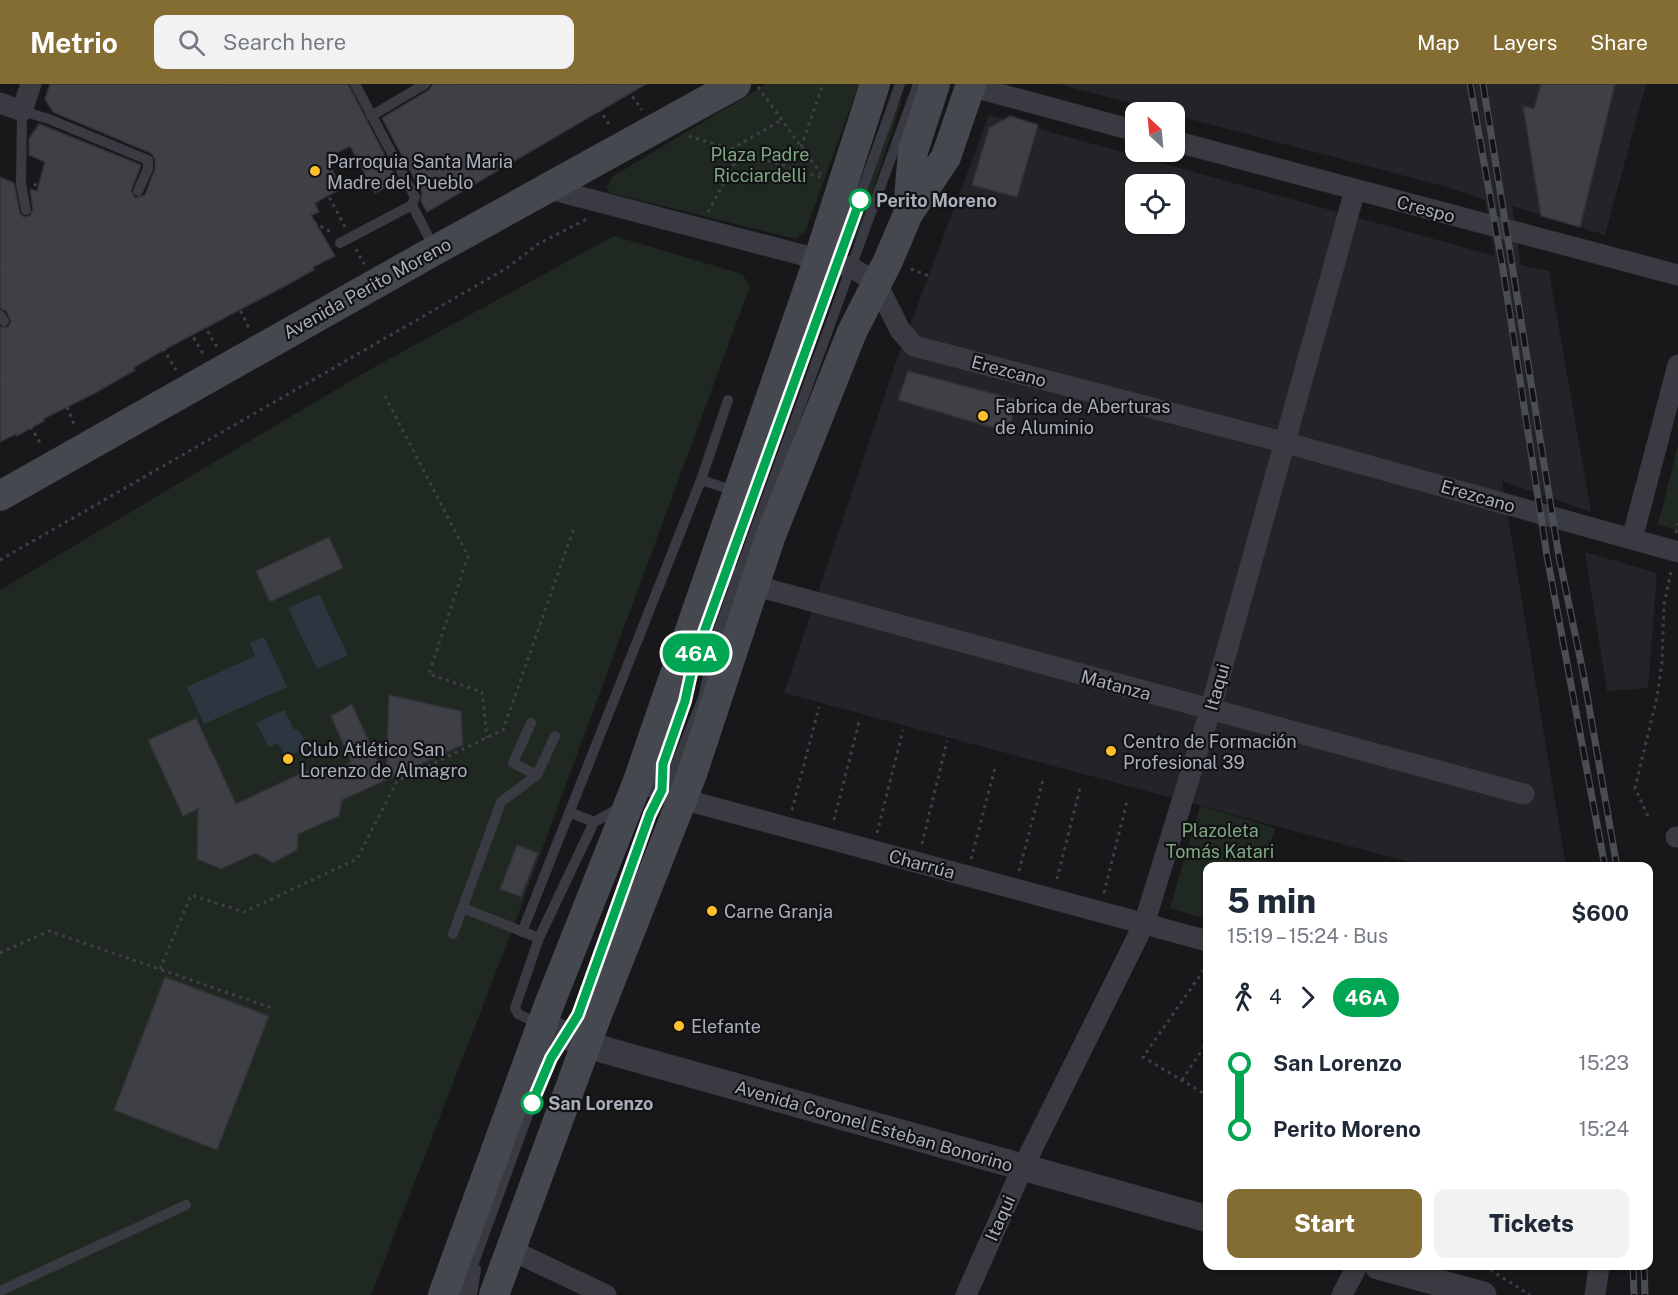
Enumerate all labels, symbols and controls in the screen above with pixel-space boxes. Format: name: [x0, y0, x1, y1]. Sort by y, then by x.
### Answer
search box: [154, 15, 574, 69]
text: Metrio: [30, 26, 118, 59]
icon: search: [175, 26, 208, 59]
text: Search here: [223, 29, 346, 55]
text: Map: [1417, 30, 1460, 55]
text: Layers: [1493, 30, 1557, 55]
text: Share: [1590, 30, 1648, 55]
north arrow: [1125, 102, 1185, 162]
map controls: [1125, 102, 1185, 234]
park label: Plaza Padre Ricciardelli: [711, 144, 810, 186]
place label: Parroquia Santa Maria Madre del Pueblo: [327, 151, 513, 193]
marker: Parroquia Santa Maria Madre del Pueblo: [308, 164, 322, 178]
button: locate: [1125, 174, 1185, 234]
marker: Perito Moreno: [849, 189, 871, 211]
place label: Perito Moreno: [876, 190, 997, 211]
street label: Crespo: [1395, 191, 1457, 227]
street label: Avenida Perito Moreno: [279, 233, 455, 343]
street label: Erezcano: [969, 351, 1049, 391]
place label: Fabrica de Aberturas de Aluminio: [995, 396, 1170, 438]
marker: Fabrica de Aberturas de Aluminio: [976, 409, 990, 423]
street label: Erezcano: [1438, 475, 1518, 517]
line badge: 46A: [662, 634, 730, 672]
text: 46A: [675, 641, 717, 666]
street label: Itaqui: [1200, 661, 1234, 713]
street label: Matanza: [1079, 666, 1153, 704]
place label: Centro de Formación Profesional 39: [1123, 731, 1297, 773]
place label: Club Atlético San Lorenzo de Almagro: [300, 739, 468, 781]
marker: Centro de Formación Profesional 39: [1104, 744, 1118, 758]
marker: Club Atlético San Lorenzo de Almagro: [281, 752, 295, 766]
park label: Plazoleta Tomás Katari: [1166, 820, 1274, 862]
street label: Charrúa: [887, 845, 957, 883]
text: 5 min: [1227, 882, 1316, 920]
text: $600: [1571, 900, 1629, 926]
place label: Carne Granja: [724, 901, 833, 922]
marker: Carne Granja: [705, 904, 719, 918]
text: 15:19 – 15:24 · Bus: [1227, 924, 1388, 948]
icon: walk: [1227, 981, 1260, 1014]
icon: forward: [1291, 981, 1324, 1014]
text: 4: [1269, 985, 1282, 1009]
text: 46A: [1345, 985, 1387, 1010]
place label: Elefante: [691, 1016, 761, 1037]
marker: Elefante: [672, 1019, 686, 1033]
text: San Lorenzo: [1273, 1050, 1402, 1076]
text: 15:23: [1579, 1051, 1629, 1075]
street label: Avenida Coronel Esteban Bonorino: [733, 1076, 1015, 1176]
marker: San Lorenzo: [521, 1092, 543, 1114]
place label: San Lorenzo: [548, 1093, 653, 1114]
text: Perito Moreno: [1273, 1116, 1421, 1142]
text: 15:24: [1579, 1117, 1629, 1141]
button: Start: [1227, 1189, 1422, 1258]
button: Tickets: [1434, 1189, 1629, 1258]
street label: Itaqui: [981, 1192, 1019, 1244]

